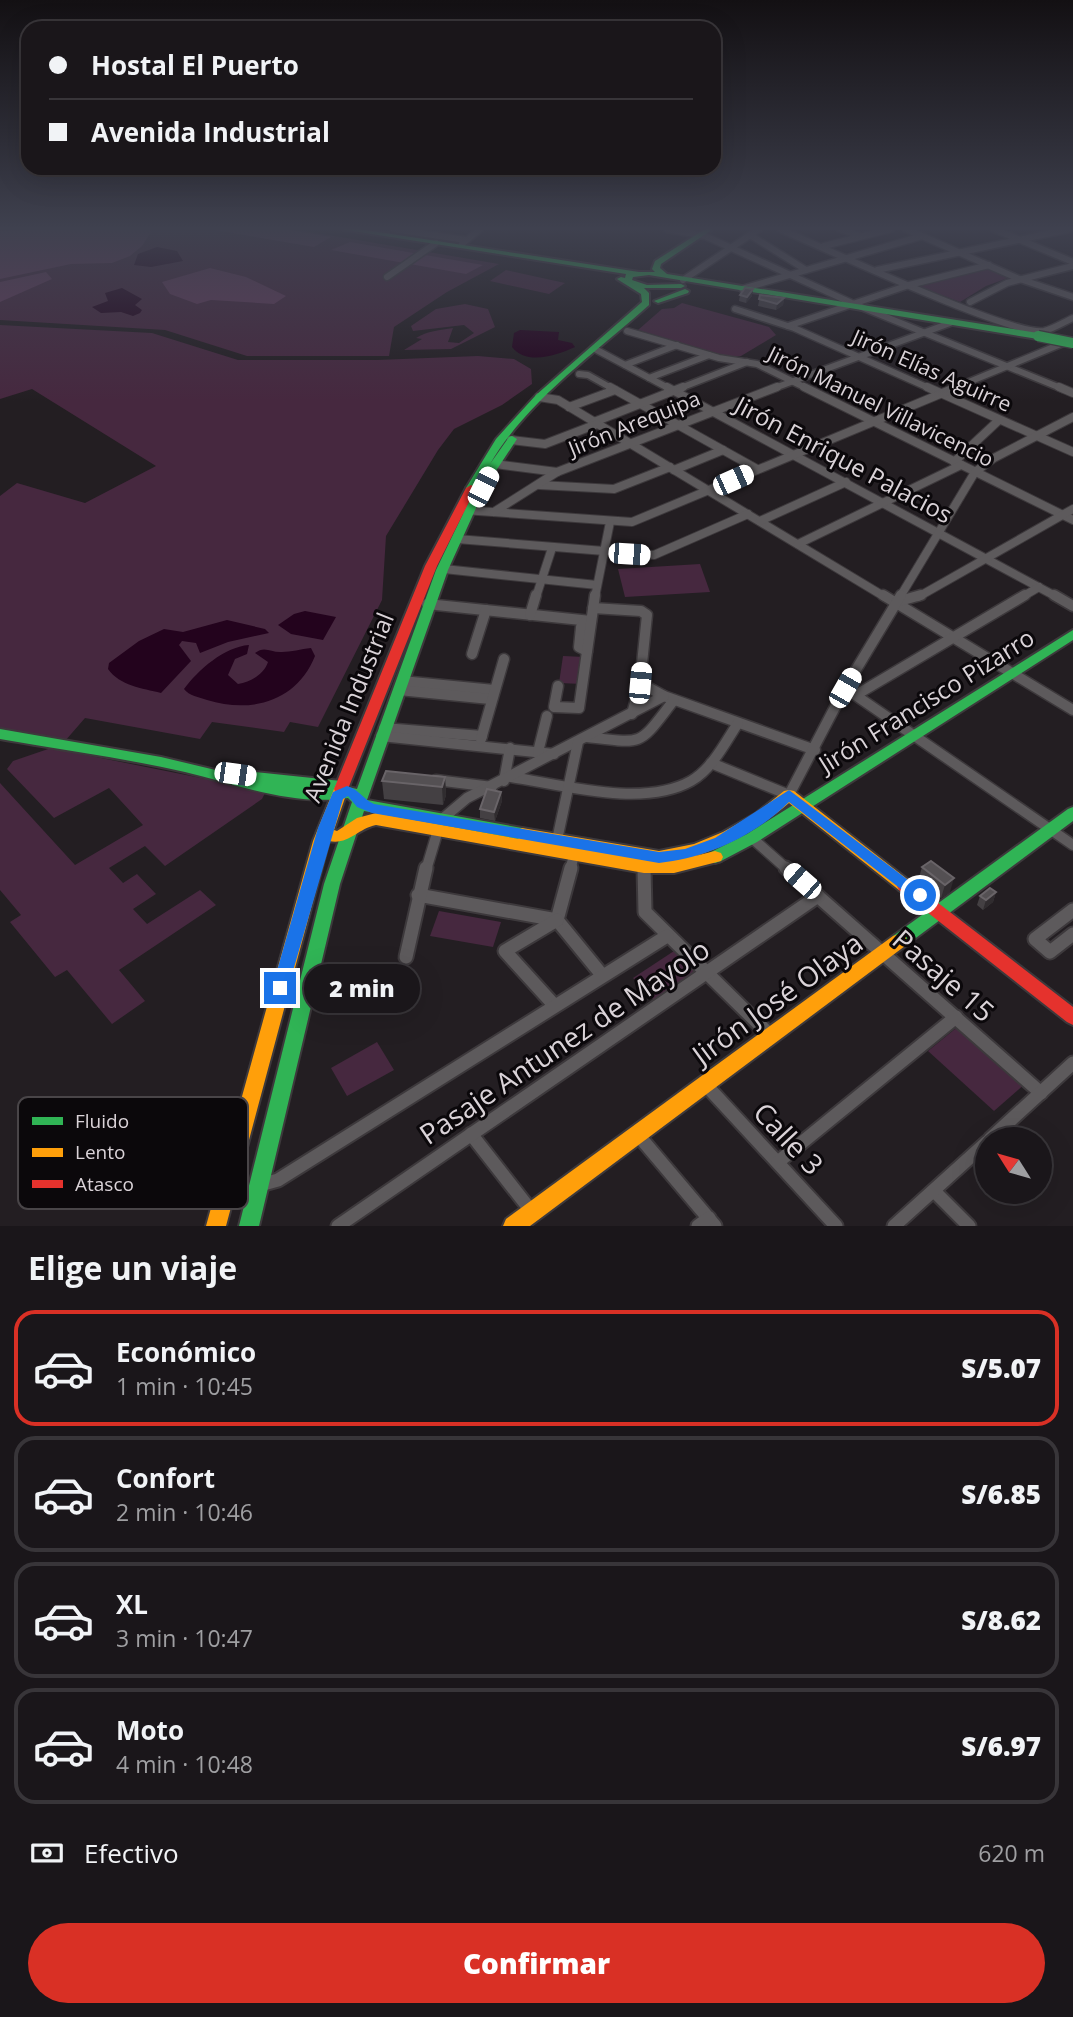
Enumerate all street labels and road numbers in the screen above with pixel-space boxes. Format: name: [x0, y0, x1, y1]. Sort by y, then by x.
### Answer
street label: Jirón Elías Aguirre: [846, 321, 1016, 418]
street label: Jirón Manuel Villavicencio: [762, 338, 999, 473]
street label: Jirón Arequipa: [562, 384, 704, 463]
street label: Jirón Enrique Palacios: [728, 387, 958, 530]
street label: Avenida Industrial: [295, 607, 401, 807]
street label: Jirón Francisco Pizarro: [810, 620, 1040, 781]
street label: Pasaje 15: [885, 920, 1003, 1030]
street label: Jirón José Olaya: [682, 923, 870, 1075]
street label: Pasaje Antunez de Mayolo: [411, 930, 717, 1152]
street label: Calle 3: [746, 1093, 832, 1183]

